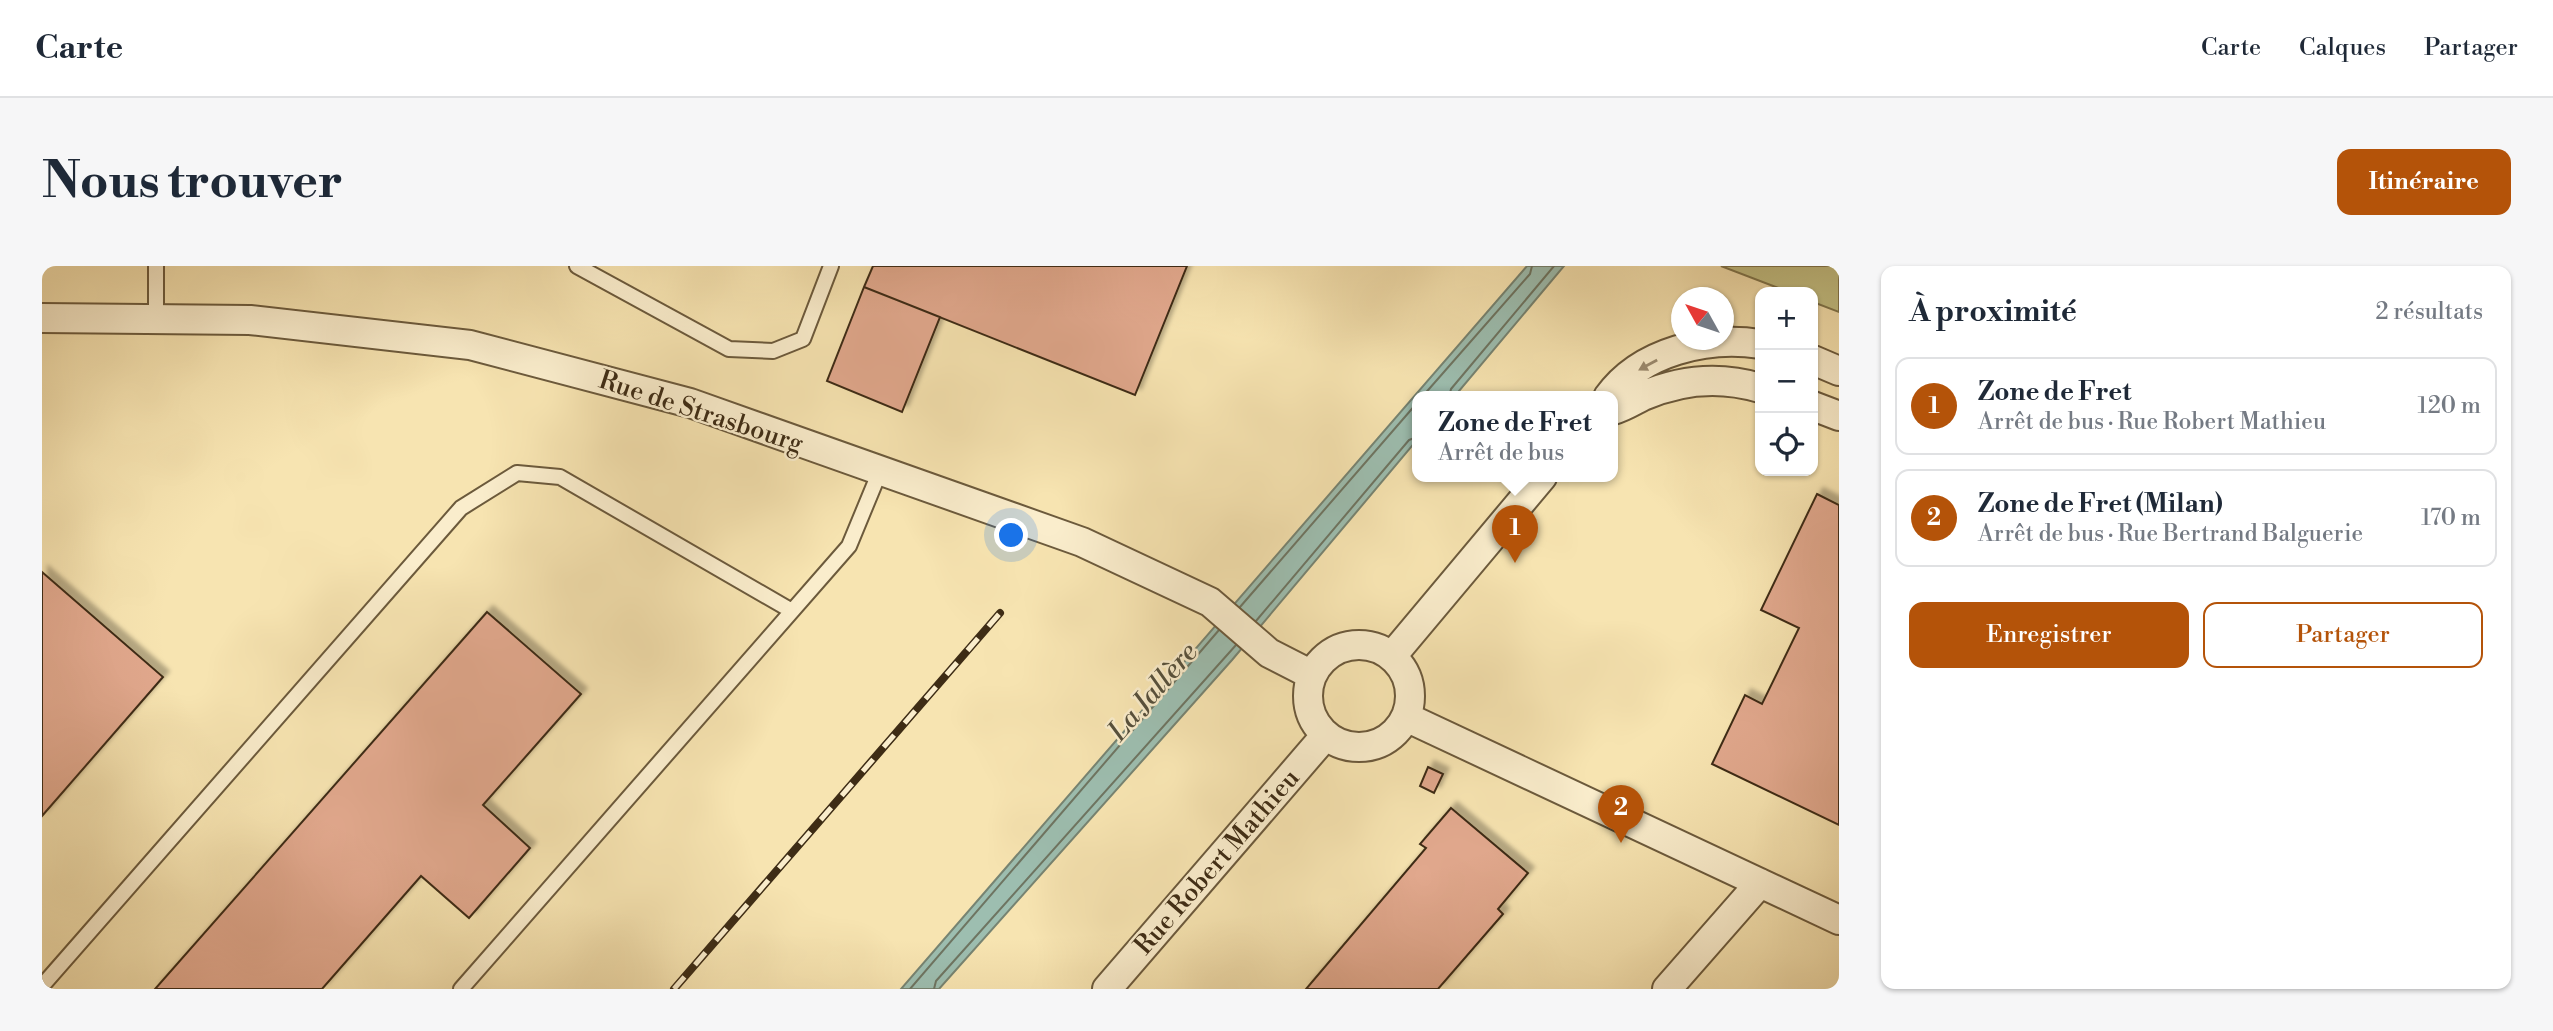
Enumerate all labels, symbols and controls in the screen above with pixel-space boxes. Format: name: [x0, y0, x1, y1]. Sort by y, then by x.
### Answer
text: Carte: [35, 28, 123, 69]
text: Carte: [2201, 33, 2261, 63]
text: Calques: [2299, 33, 2386, 63]
text: Partager: [2424, 33, 2518, 63]
button: Itinéraire: [2337, 149, 2511, 215]
text: Nous trouver: [42, 152, 343, 213]
north arrow: [1671, 287, 1734, 350]
map controls: [1755, 287, 1818, 476]
button: +: [1755, 287, 1818, 350]
text: À proximité: [1909, 293, 2077, 331]
text: 2 résultats: [2375, 298, 2483, 326]
button: −: [1755, 350, 1818, 413]
one-way arrow: [1638, 359, 1657, 371]
street label: Rue de Strasbourg: [595, 364, 808, 460]
text: Zone de Fret: [1978, 376, 2132, 408]
popup: [1412, 391, 1618, 482]
text: 1: [1928, 392, 1940, 420]
text: 120 m: [2417, 392, 2481, 420]
text: Zone de Fret: [1438, 407, 1592, 439]
text: Arrêt de bus · Rue Robert Mathieu: [1978, 408, 2326, 436]
button: locate: [1755, 413, 1818, 476]
text: Arrêt de bus: [1438, 439, 1564, 467]
text: Zone de Fret (Milan): [1978, 488, 2223, 520]
text: 2: [1927, 504, 1941, 532]
text: 170 m: [2421, 504, 2481, 532]
pin: 1: [1492, 505, 1538, 563]
your location: [994, 518, 1028, 552]
text: Arrêt de bus · Rue Bertrand Balguerie: [1978, 520, 2363, 548]
button: Enregistrer: [1909, 602, 2189, 668]
button: Partager: [2203, 602, 2483, 668]
water label: La Jallère: [1100, 636, 1205, 749]
street label: Rue Robert Mathieu: [1128, 762, 1307, 961]
pin: 2: [1598, 785, 1644, 843]

